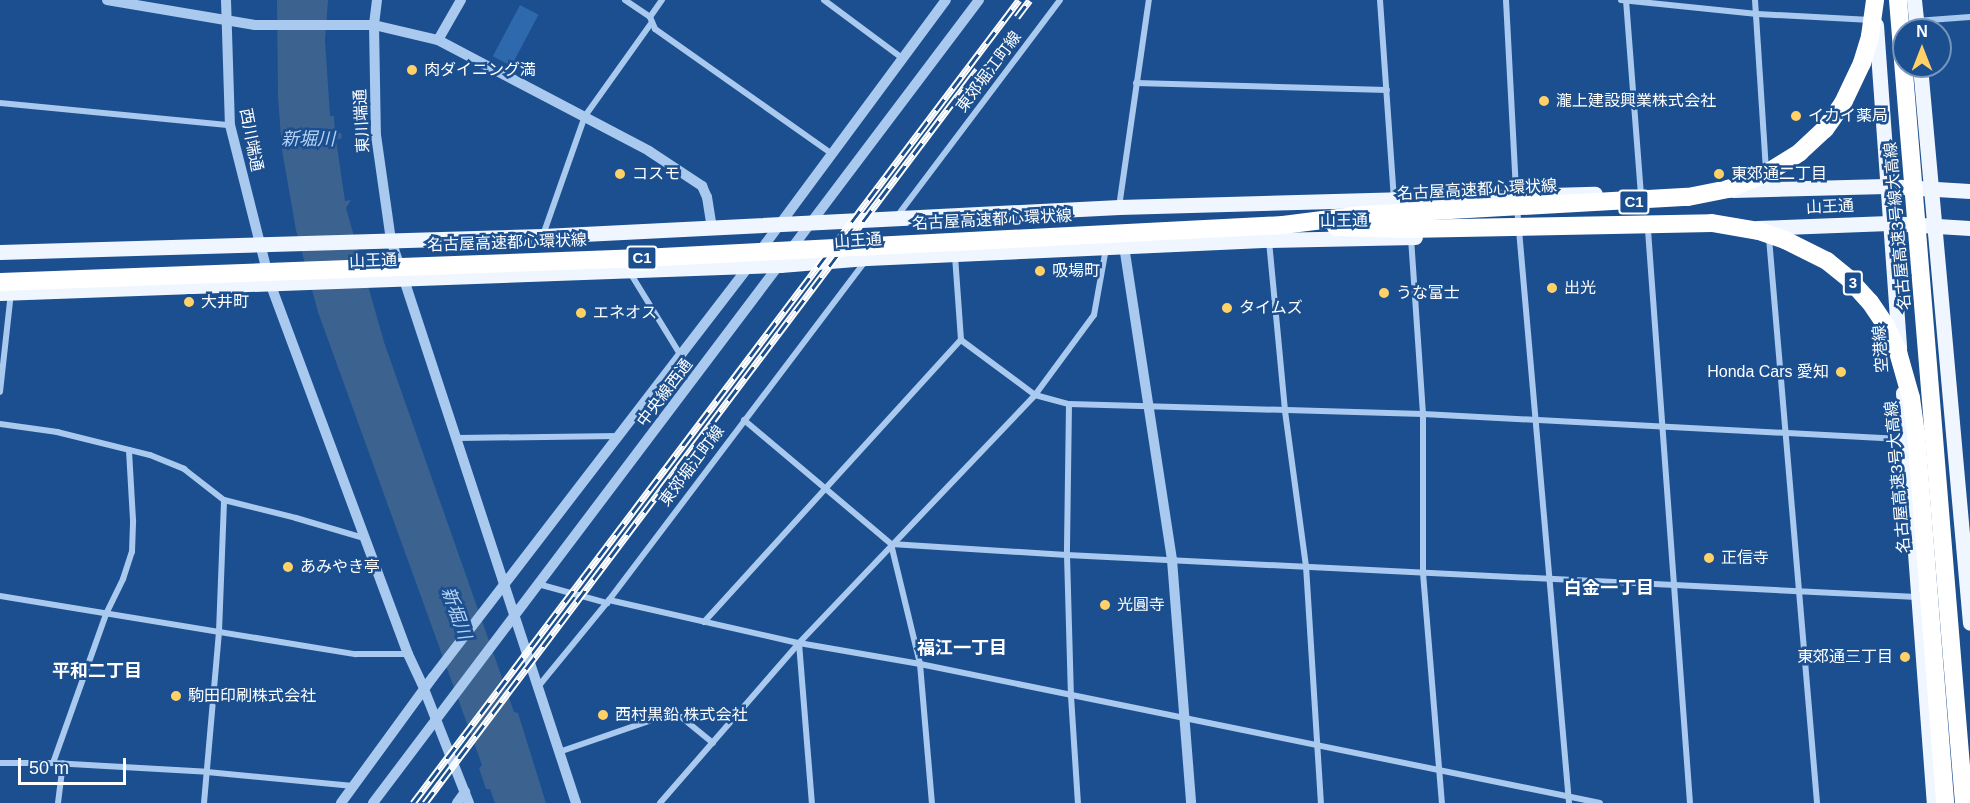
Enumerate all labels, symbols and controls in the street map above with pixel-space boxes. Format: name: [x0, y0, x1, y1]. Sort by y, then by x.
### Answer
north arrow: [1892, 18, 1952, 78]
text: N: [1916, 23, 1928, 40]
street label: 東郊堀江町線: [952, 28, 1026, 116]
place label: 肉ダイニング満: [424, 60, 536, 80]
marker: 肉ダイニング満: [405, 63, 419, 77]
street label: 東川端通: [351, 89, 373, 153]
place label: 瀧上建設興業株式会社: [1556, 91, 1716, 111]
marker: 瀧上建設興業株式会社: [1537, 94, 1551, 108]
place label: イカイ薬局: [1808, 106, 1888, 126]
street label: 西川端通: [235, 107, 267, 173]
marker: イカイ薬局: [1789, 109, 1803, 123]
water label: 新堀川: [281, 128, 335, 150]
street label: 名古屋高速3号線大高線: [1881, 141, 1915, 311]
place label: コスモ: [632, 164, 680, 184]
place label: 東郊通二丁目: [1731, 164, 1827, 184]
marker: コスモ: [613, 167, 627, 181]
marker: 東郊通二丁目: [1712, 167, 1726, 181]
street label: 名古屋高速都心環状線: [1397, 176, 1557, 204]
road number: C1: [1618, 190, 1650, 214]
street label: 山王通: [1806, 196, 1854, 218]
street label: 名古屋高速都心環状線: [912, 206, 1072, 234]
street label: 山王通: [1320, 211, 1368, 231]
street label: 山王通: [833, 230, 883, 252]
street label: 名古屋高速都心環状線: [427, 231, 587, 255]
road number: C1: [626, 246, 658, 270]
street label: 山王通: [349, 251, 397, 271]
place label: 吸場町: [1052, 261, 1100, 281]
marker: 吸場町: [1033, 264, 1047, 278]
road number: 3: [1842, 271, 1864, 295]
place label: 出光: [1564, 278, 1596, 298]
marker: 出光: [1545, 281, 1559, 295]
place label: うな富士: [1396, 283, 1460, 303]
marker: うな富士: [1377, 286, 1391, 300]
place label: 大井町: [201, 292, 249, 312]
marker: 大井町: [182, 295, 196, 309]
place label: タイムズ: [1239, 298, 1303, 318]
marker: タイムズ: [1220, 301, 1234, 315]
place label: エネオス: [593, 303, 657, 323]
marker: エネオス: [574, 306, 588, 320]
street label: 空港線: [1870, 324, 1892, 374]
street label: 中央線西通: [633, 355, 697, 431]
place label: Honda Cars 愛知: [1707, 362, 1829, 382]
marker: Honda Cars 愛知: [1834, 365, 1848, 379]
street label: 名古屋高速3号大高線: [1882, 400, 1914, 554]
street label: 東郊堀江町線: [655, 422, 729, 510]
place label: 正信寺: [1721, 548, 1769, 568]
marker: 正信寺: [1702, 551, 1716, 565]
place label: あみやき亭: [300, 557, 380, 577]
marker: あみやき亭: [281, 560, 295, 574]
district label: 白金一丁目: [1564, 577, 1654, 599]
water label: 新堀川: [437, 584, 475, 642]
place label: 光圓寺: [1117, 595, 1165, 615]
marker: 光圓寺: [1098, 598, 1112, 612]
district label: 福江一丁目: [917, 637, 1007, 659]
place label: 東郊通三丁目: [1797, 647, 1893, 667]
marker: 東郊通三丁目: [1898, 650, 1912, 664]
district label: 平和二丁目: [52, 660, 142, 682]
place label: 駒田印刷株式会社: [188, 686, 316, 706]
marker: 駒田印刷株式会社: [169, 689, 183, 703]
place label: 西村黒鉛 株式会社: [615, 705, 747, 725]
marker: 西村黒鉛 株式会社: [596, 708, 610, 722]
scale bar: [21, 746, 129, 784]
text: 50 m: [29, 758, 69, 778]

